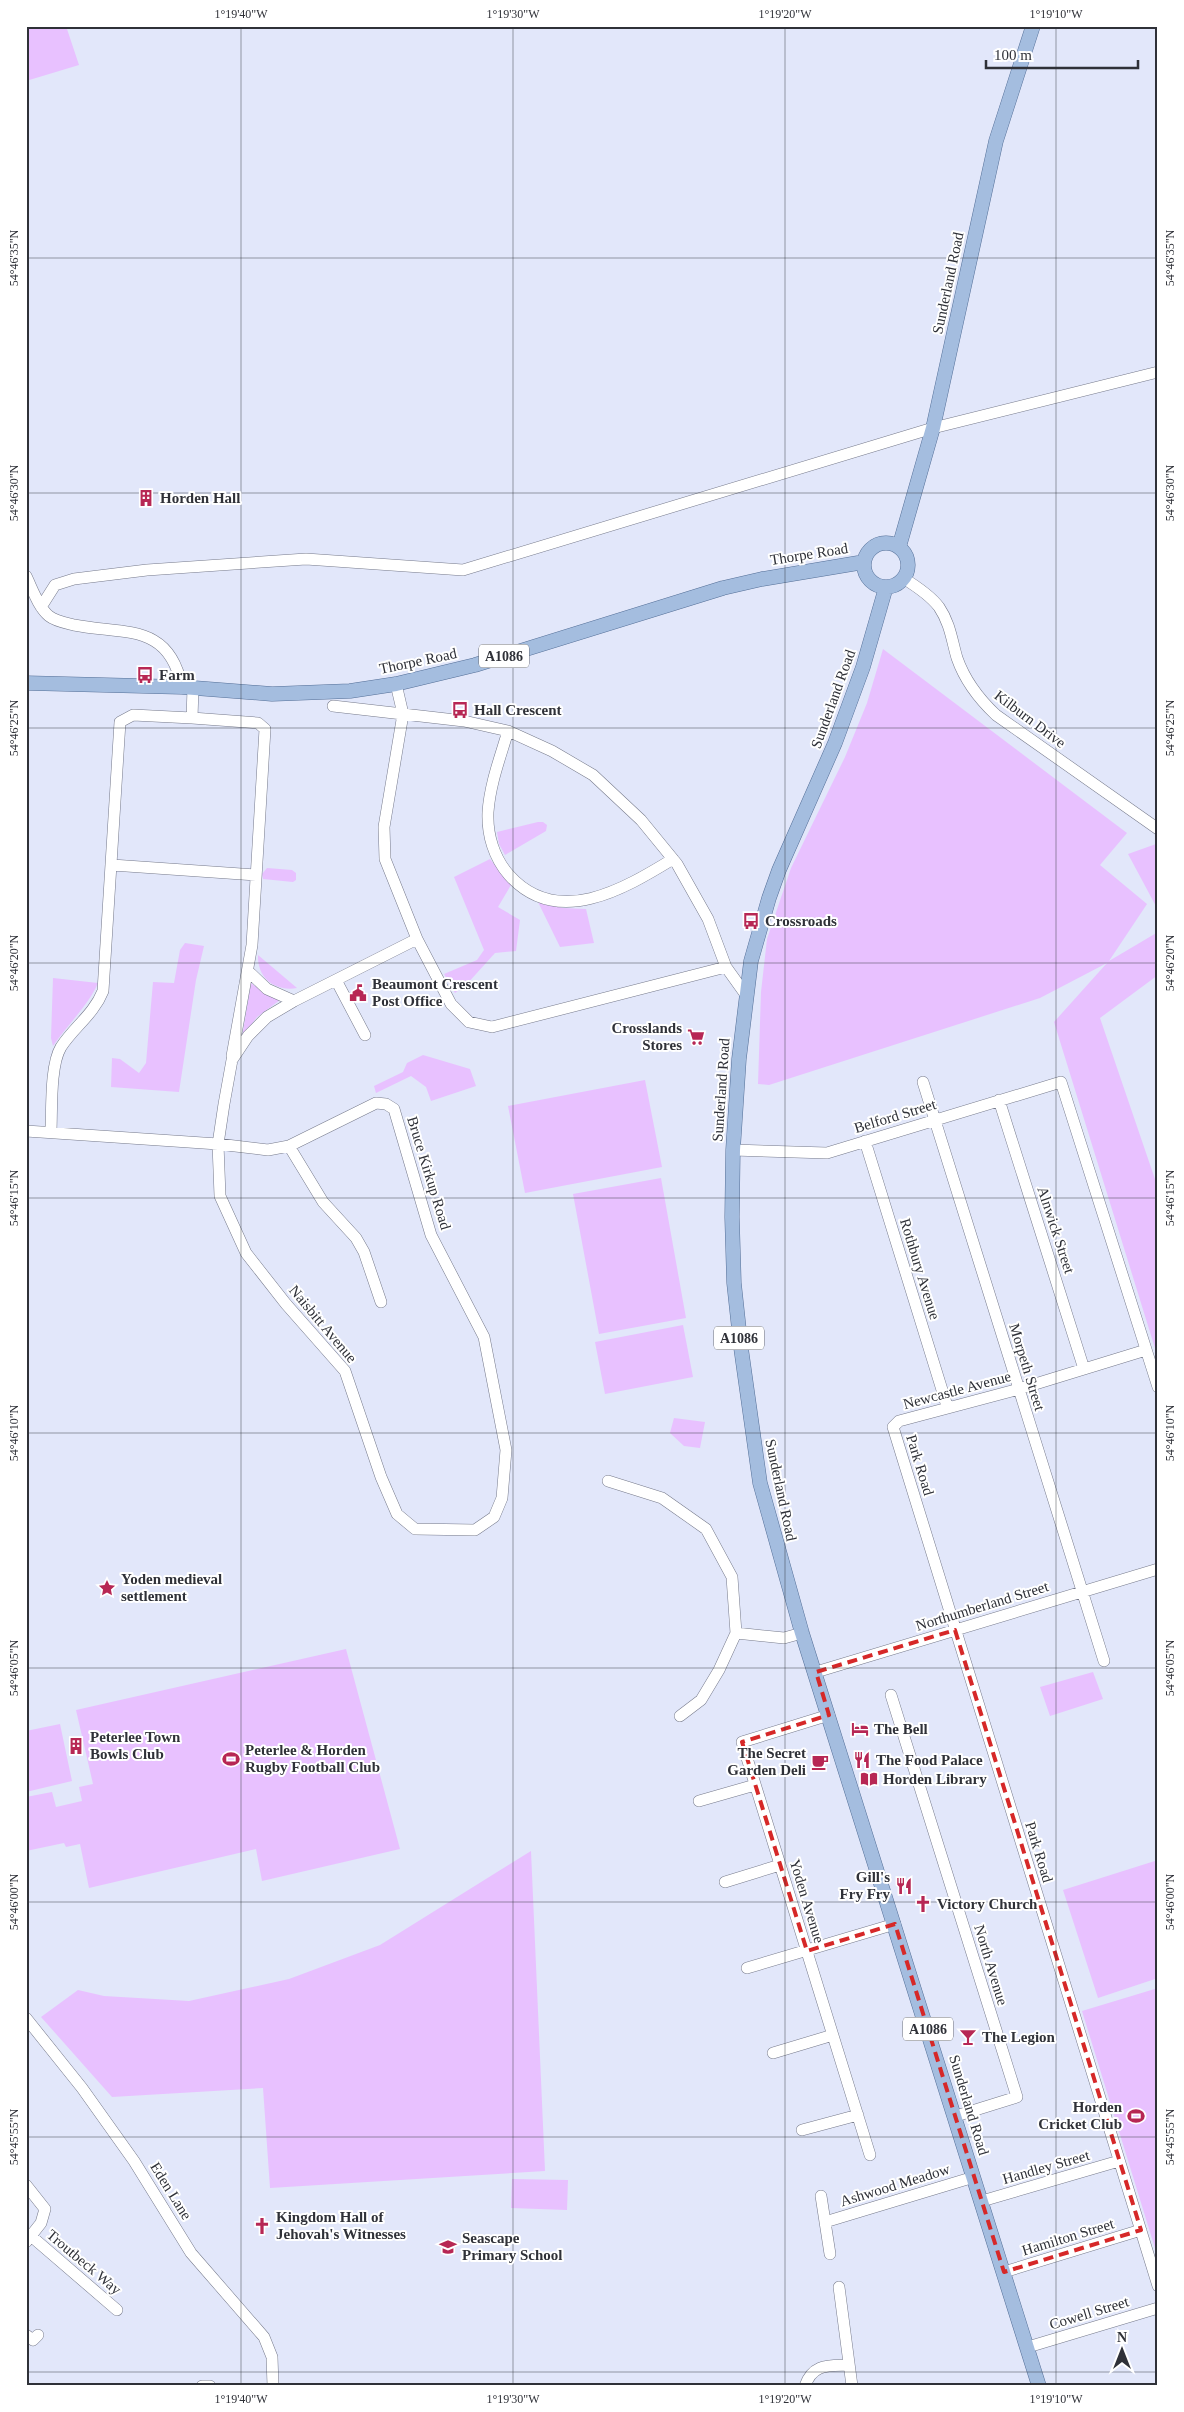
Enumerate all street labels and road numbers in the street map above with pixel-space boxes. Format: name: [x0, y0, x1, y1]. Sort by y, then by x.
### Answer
street label: Sunderland Road: [929, 230, 967, 335]
street label: Thorpe Road: [769, 540, 850, 568]
road number: A1086: [479, 644, 529, 668]
street label: Thorpe Road: [378, 645, 459, 677]
street label: Sunderland Road: [808, 647, 858, 750]
street label: Kilburn Drive: [991, 687, 1069, 751]
street label: Sunderland Road: [709, 1037, 733, 1142]
street label: Belford Street: [852, 1096, 939, 1136]
street label: Bruce Kirkup Road: [404, 1114, 454, 1232]
street label: Alnwick Street: [1034, 1185, 1078, 1276]
street label: Rothbury Avenue: [897, 1216, 943, 1322]
street label: Naisbitt Avenue: [286, 1282, 360, 1366]
street label: Morpeth Street: [1006, 1321, 1048, 1413]
road number: A1086: [714, 1326, 764, 1350]
street label: Newcastle Avenue: [901, 1368, 1013, 1412]
street label: Park Road: [903, 1433, 937, 1498]
street label: Sunderland Road: [762, 1438, 800, 1543]
street label: Northumberland Street: [914, 1578, 1051, 1634]
street label: Park Road: [1022, 1820, 1056, 1885]
street label: Yoden Avenue: [787, 1857, 827, 1945]
street label: North Avenue: [971, 1923, 1011, 2008]
road number: A1086: [903, 2018, 953, 2040]
street label: Sunderland Road: [946, 2053, 992, 2157]
street label: Handley Street: [1001, 2147, 1092, 2187]
street label: Eden Lane: [147, 2159, 195, 2223]
street label: Ashwood Meadow: [838, 2161, 952, 2209]
street label: Hamilton Street: [1020, 2215, 1117, 2259]
street label: Troutbeck Way: [44, 2226, 125, 2298]
street label: Cowell Street: [1047, 2293, 1131, 2333]

